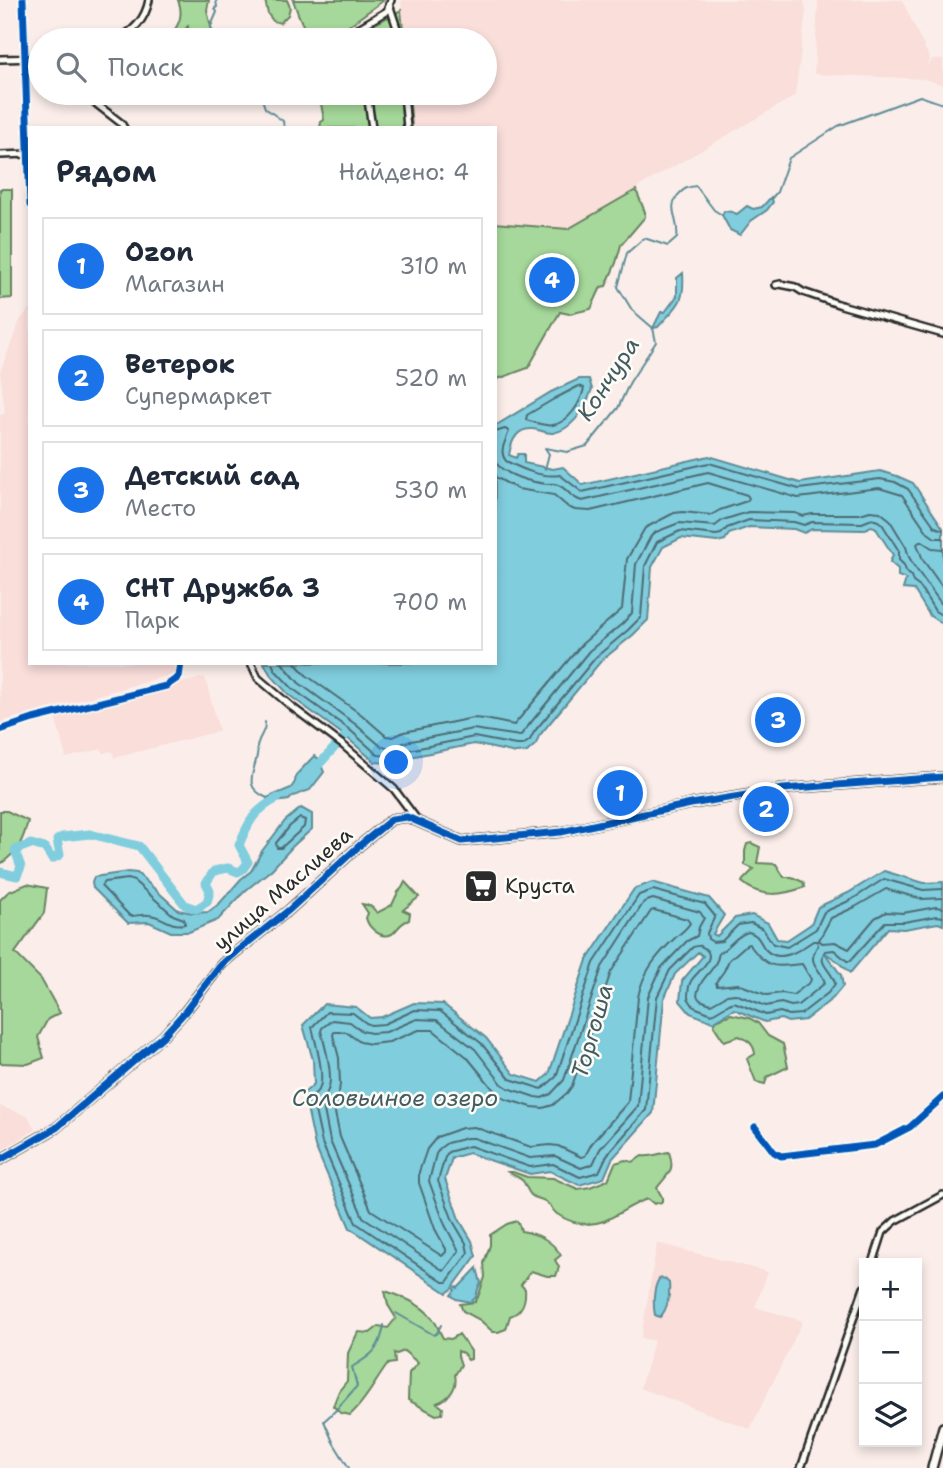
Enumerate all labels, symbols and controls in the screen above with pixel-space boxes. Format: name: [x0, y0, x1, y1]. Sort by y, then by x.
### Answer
search box: [28, 28, 497, 105]
icon: search: [52, 48, 90, 86]
text: Поиск: [108, 49, 184, 84]
text: Рядом: [56, 151, 156, 192]
text: Найдено: 4: [339, 157, 469, 187]
text: Ozon: [125, 234, 194, 269]
text: 1: [76, 251, 86, 281]
text: 310 m: [399, 251, 467, 281]
pin: 4: [529, 254, 575, 306]
text: Магазин: [125, 269, 225, 299]
water label: Кончура: [570, 331, 646, 427]
text: Ветерок: [125, 346, 235, 381]
text: 2: [73, 363, 89, 393]
text: 520 m: [395, 363, 467, 393]
text: Супермаркет: [125, 381, 272, 411]
text: Детский сад: [125, 458, 299, 493]
text: 3: [73, 475, 89, 505]
text: 530 m: [395, 475, 467, 505]
text: Место: [125, 493, 196, 523]
text: СНТ Дружба 3: [125, 570, 320, 605]
text: 4: [73, 587, 89, 617]
text: 700 m: [392, 587, 467, 617]
text: Парк: [125, 605, 180, 635]
pin: 3: [755, 694, 801, 746]
your location: [379, 745, 413, 779]
pin: 1: [597, 767, 643, 819]
pin: 2: [743, 783, 789, 835]
street label: улица Маслиева: [208, 821, 358, 957]
supermarket icon: Круста: [462, 867, 500, 905]
place label: Круста: [505, 872, 575, 900]
water label: Торгоша: [564, 980, 620, 1082]
water label: Соловьиное озеро: [292, 1083, 498, 1113]
map controls: [859, 1258, 922, 1447]
button: +: [859, 1258, 922, 1321]
button: −: [859, 1321, 922, 1384]
button: layers: [859, 1384, 922, 1447]

